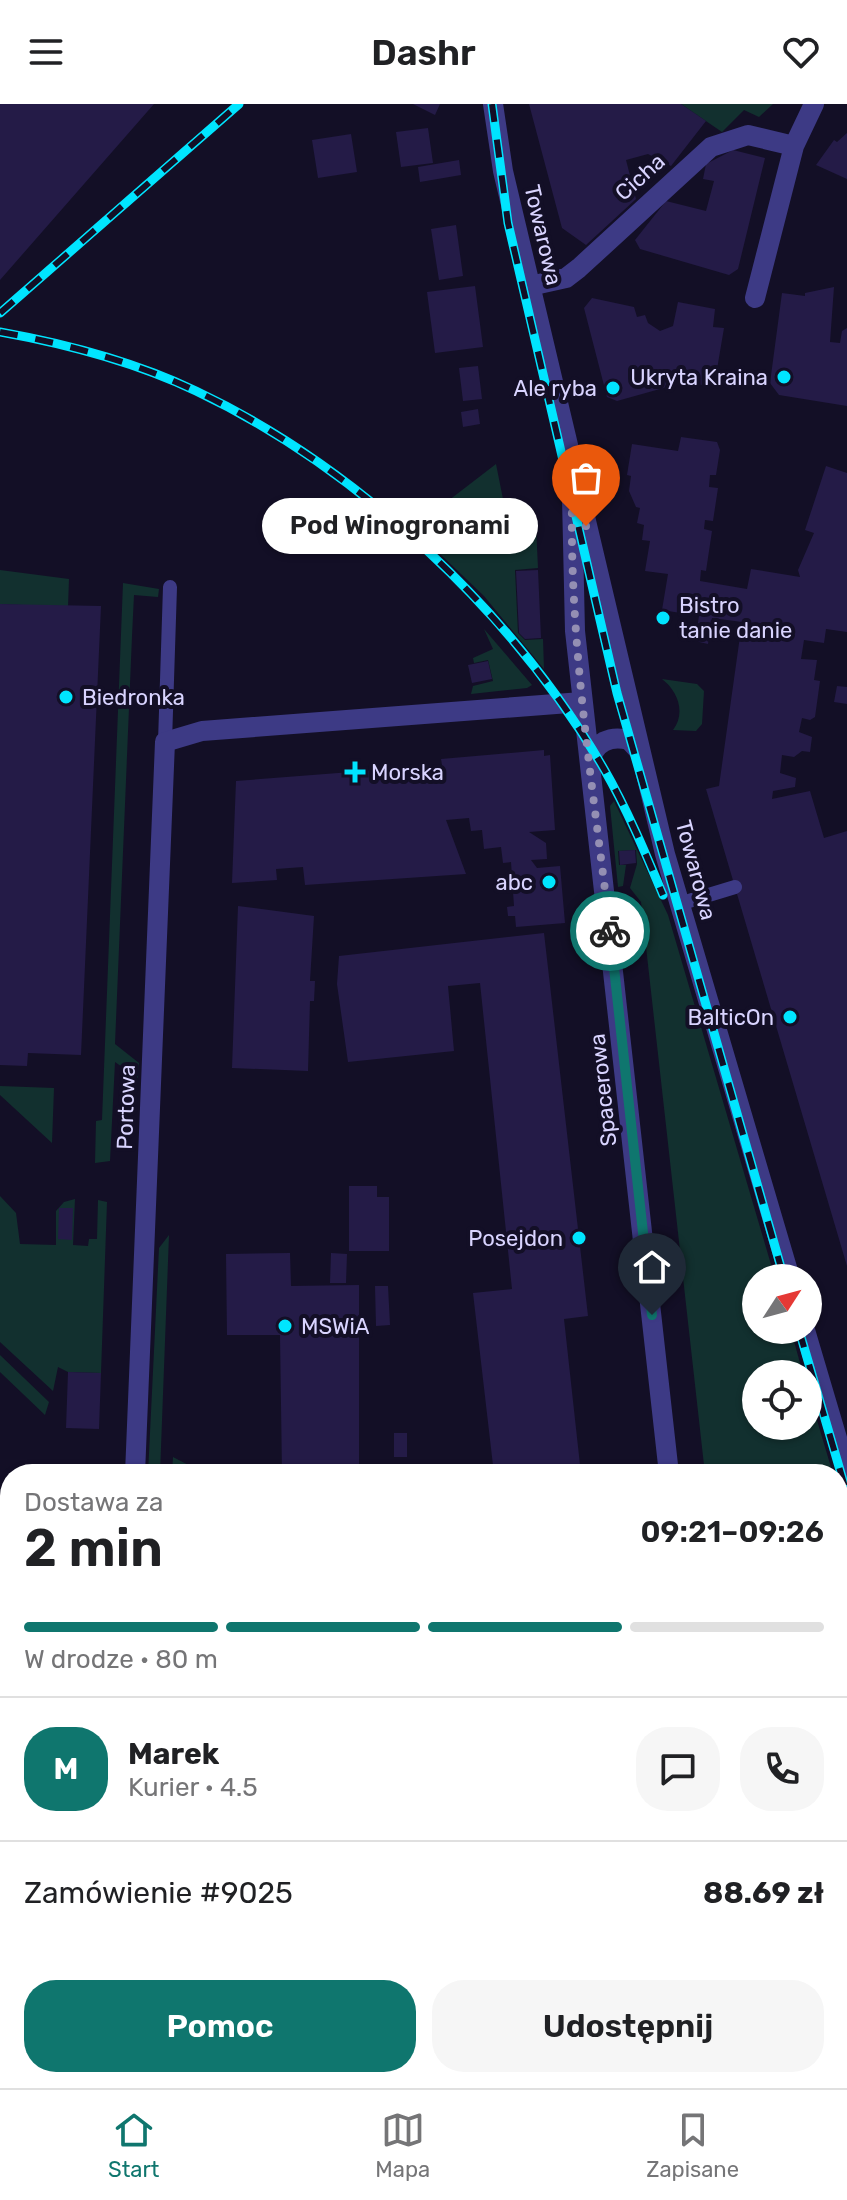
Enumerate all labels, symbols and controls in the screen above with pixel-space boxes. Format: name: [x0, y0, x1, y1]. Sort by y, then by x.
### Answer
icon: menu: [24, 30, 68, 74]
icon: heart: [779, 30, 823, 74]
text: Dashr: [371, 31, 476, 74]
street label: Cicha: [610, 148, 670, 206]
street label: Towarowa: [518, 182, 568, 288]
place label: Ukryta Kraina: [630, 364, 768, 391]
marker: Ukryta Kraina: [775, 368, 793, 386]
place label: Ale ryba: [513, 375, 597, 402]
marker: Ale ryba: [604, 379, 622, 397]
pin: [552, 444, 620, 526]
icon: bag: [564, 456, 608, 500]
callout: Pod Winogronami: [262, 498, 538, 554]
text: Pod Winogronami: [290, 510, 510, 541]
place label: Bistro tanie danie: [679, 592, 792, 644]
marker: Bistro tanie danie: [654, 609, 672, 627]
place label: Biedronka: [82, 684, 185, 711]
marker: Biedronka: [57, 688, 75, 706]
place label: Morska: [371, 759, 444, 786]
marker: Morska: [346, 763, 364, 781]
street label: Towarowa: [670, 817, 722, 923]
place label: abc: [496, 869, 533, 896]
marker: abc: [540, 873, 558, 891]
courier: [570, 891, 650, 971]
icon: bike: [588, 909, 632, 953]
place label: BalticOn: [688, 1004, 774, 1031]
marker: BalticOn: [781, 1008, 799, 1026]
street label: Spacerowa: [584, 1032, 622, 1148]
street label: Portowa: [111, 1064, 141, 1150]
place label: Posejdon: [468, 1225, 563, 1252]
marker: Posejdon: [570, 1229, 588, 1247]
pin: [618, 1233, 686, 1315]
icon: home: [630, 1245, 674, 1289]
north arrow: [742, 1264, 822, 1344]
map controls: [742, 1264, 822, 1440]
place label: MSWiA: [301, 1313, 370, 1340]
marker: MSWiA: [276, 1317, 294, 1335]
button: locate: [742, 1360, 822, 1440]
text: Dostawa za: [24, 1487, 163, 1518]
text: 09:21–09:26: [641, 1514, 824, 1550]
text: 2 min: [24, 1517, 163, 1579]
text: W drodze · 80 m: [24, 1644, 218, 1675]
button: chat: [636, 1727, 720, 1811]
button: phone: [740, 1727, 824, 1811]
text: Marek: [128, 1736, 219, 1772]
text: M: [54, 1751, 78, 1787]
text: Kurier · 4.5: [128, 1772, 258, 1803]
text: Zamówienie #9025: [24, 1875, 293, 1911]
text: 88.69 zł: [703, 1875, 824, 1911]
button: Pomoc: [24, 1980, 416, 2072]
button: Udostępnij: [432, 1980, 824, 2072]
tab: Start: [108, 2108, 159, 2183]
tab: Mapa: [375, 2108, 430, 2183]
tab: Zapisane: [646, 2108, 739, 2183]

